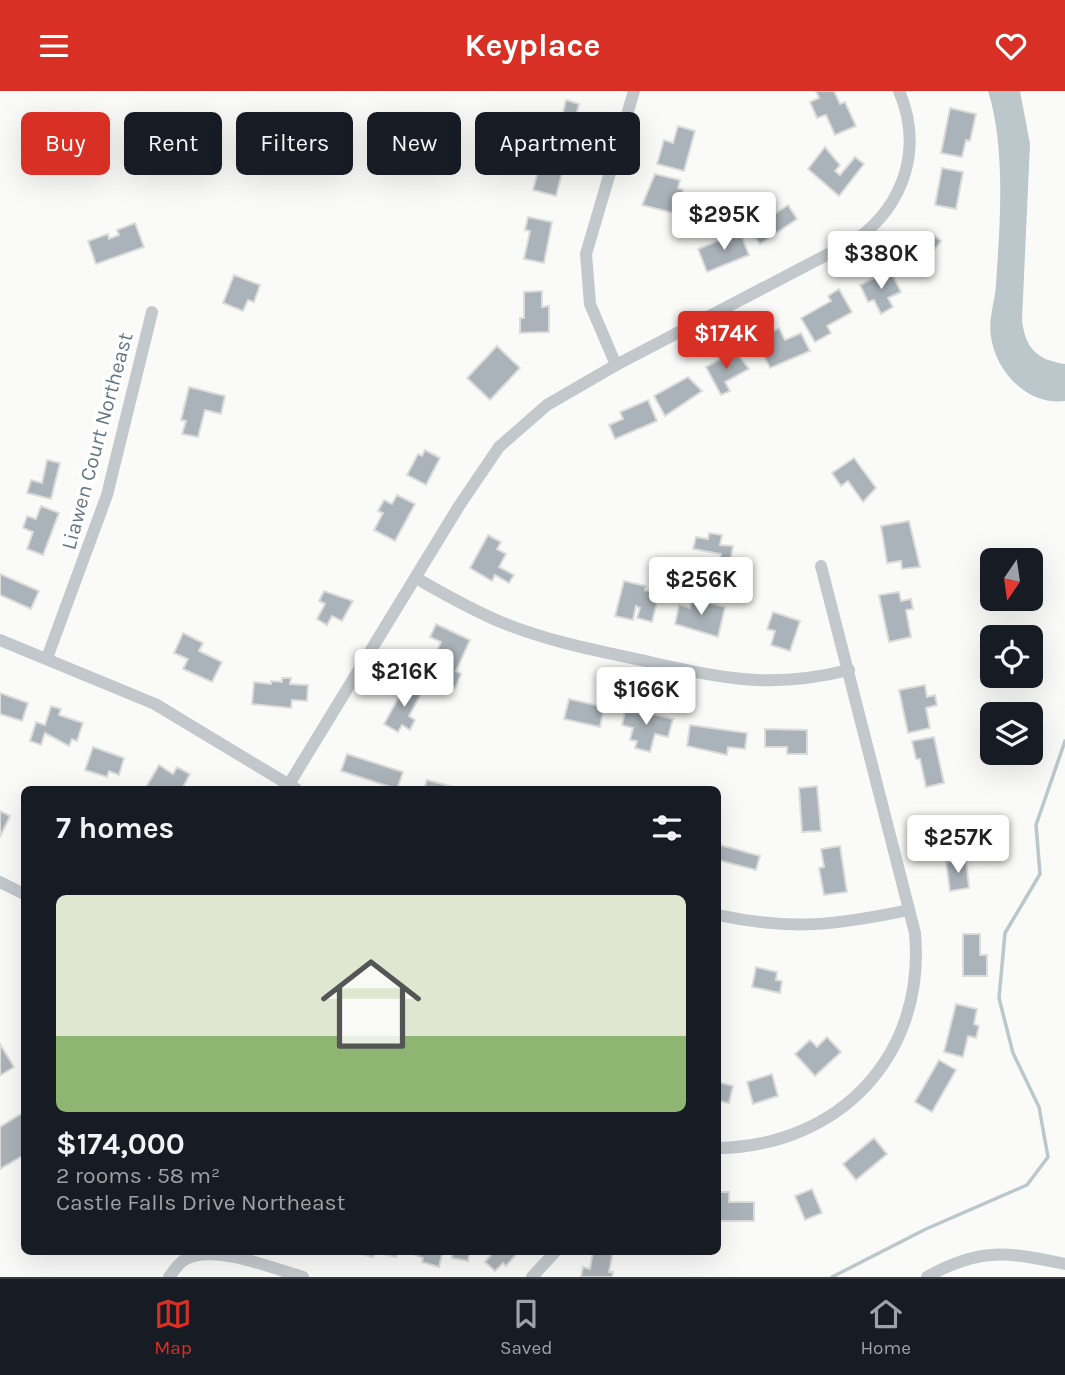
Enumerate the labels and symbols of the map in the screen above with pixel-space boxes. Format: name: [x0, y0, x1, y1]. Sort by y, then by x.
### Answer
pin: $295K: [675, 193, 773, 252]
pin: $380K: [832, 231, 930, 291]
pin: $174K: [677, 311, 775, 371]
street label: Liawen Court Northeast: [56, 330, 138, 552]
north arrow: [980, 548, 1043, 611]
pin: $256K: [652, 557, 750, 617]
pin: $216K: [355, 649, 453, 709]
pin: $166K: [597, 667, 695, 727]
pin: $257K: [909, 815, 1007, 875]

